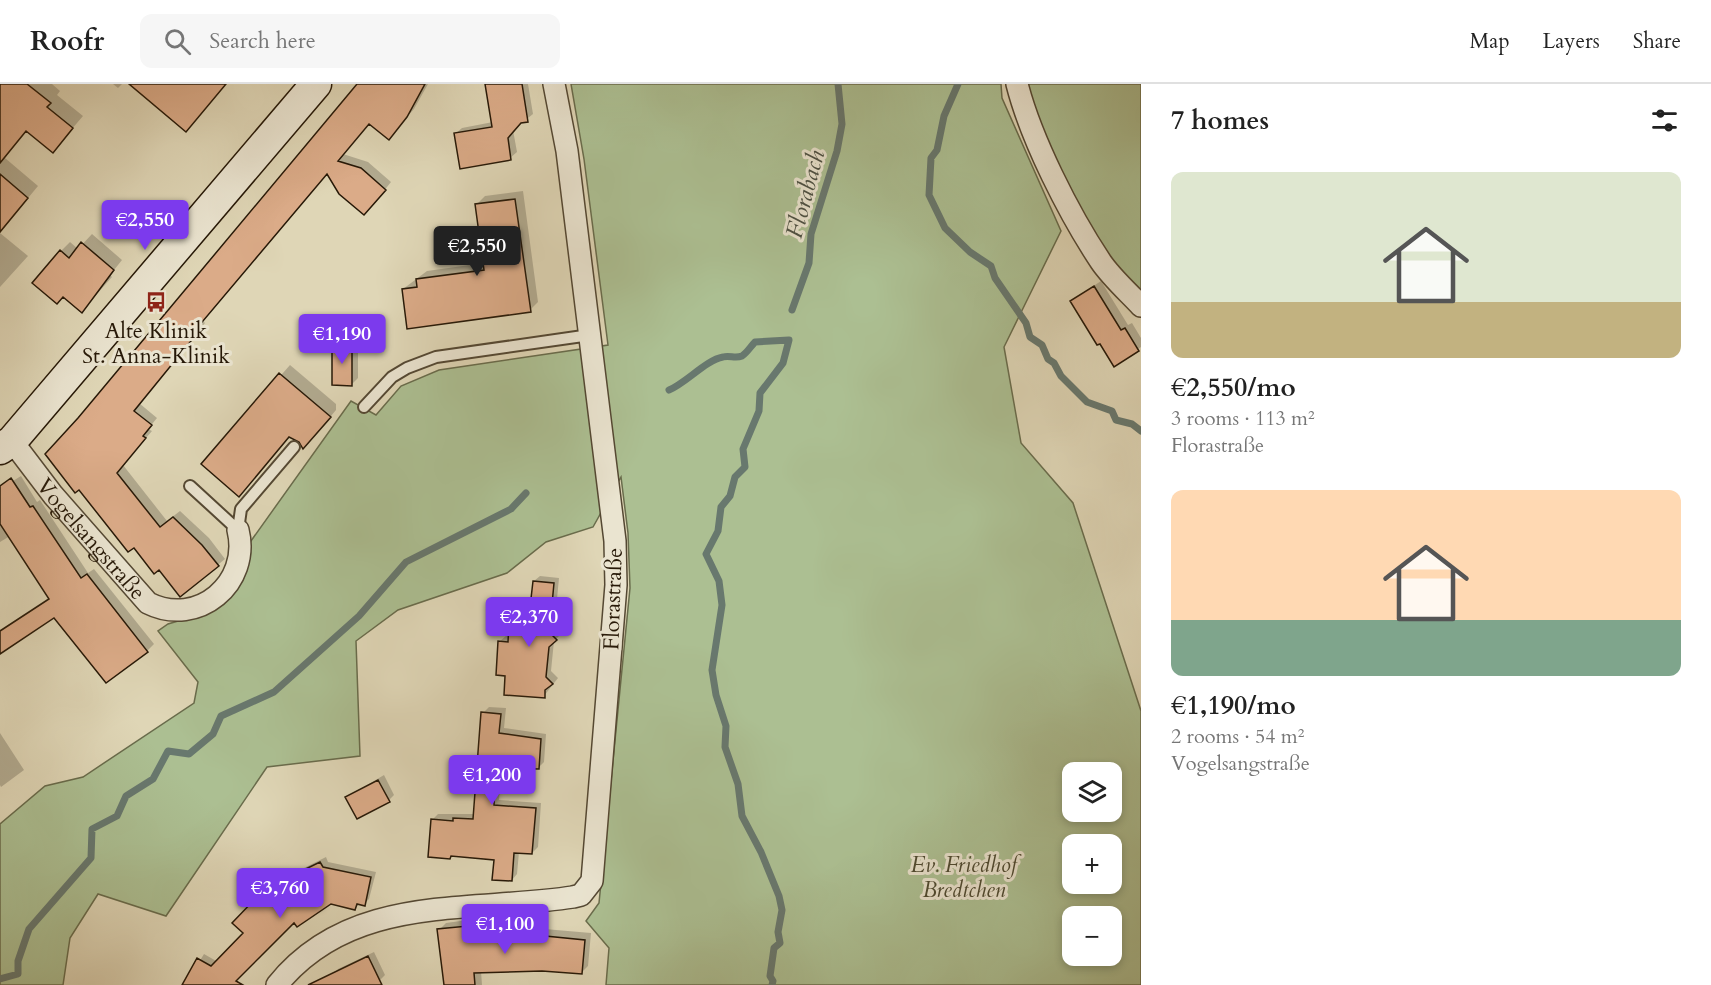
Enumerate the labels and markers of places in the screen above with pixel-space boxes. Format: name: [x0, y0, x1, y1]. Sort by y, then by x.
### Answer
pin: €2,550: [96, 200, 194, 251]
pin: €2,550: [428, 226, 526, 277]
bus stop icon: Alte Klinik St. Anna-Klinik: [144, 290, 168, 314]
pin: €1,190: [293, 314, 391, 365]
place label: Alte Klinik St. Anna-Klinik: [82, 316, 230, 371]
pin: €2,370: [480, 597, 578, 648]
pin: €1,200: [443, 755, 541, 806]
pin: €3,760: [231, 868, 329, 919]
pin: €1,100: [456, 904, 554, 955]

